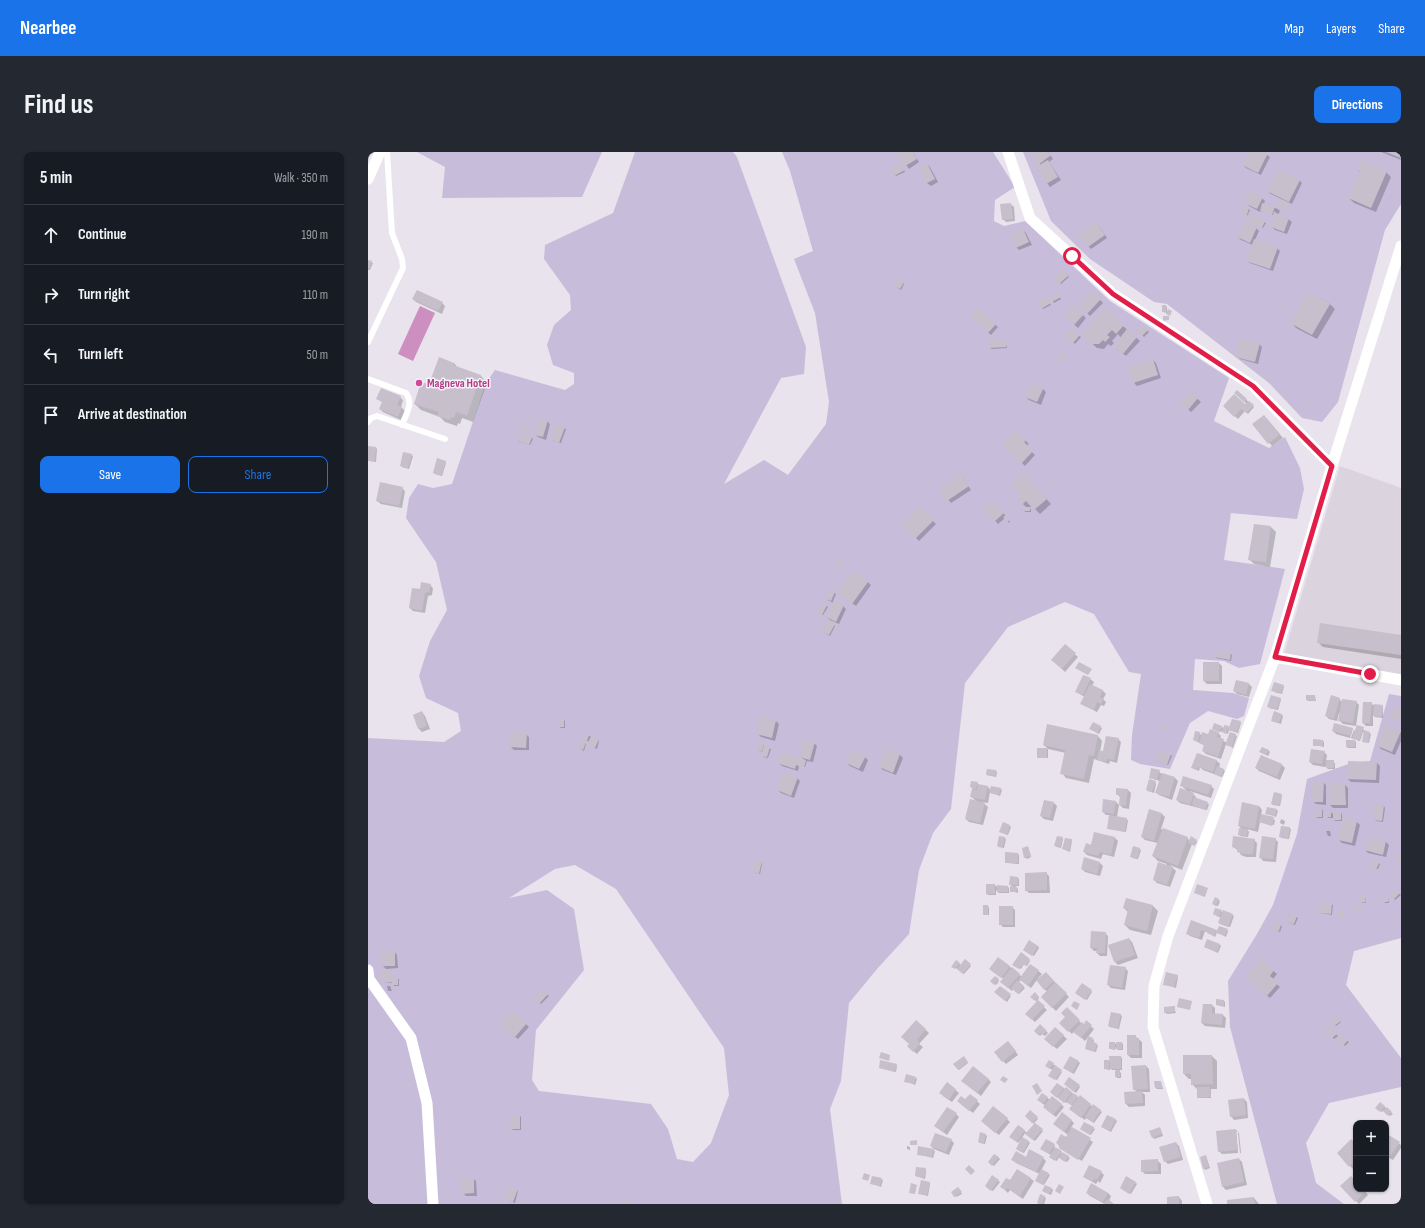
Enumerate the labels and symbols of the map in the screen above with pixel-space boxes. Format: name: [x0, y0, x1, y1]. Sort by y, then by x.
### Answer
route start: [1063, 247, 1081, 265]
place label: Magneva Hotel: [427, 376, 490, 391]
marker: Magneva Hotel: [414, 378, 424, 388]
route end: [1361, 665, 1379, 683]

